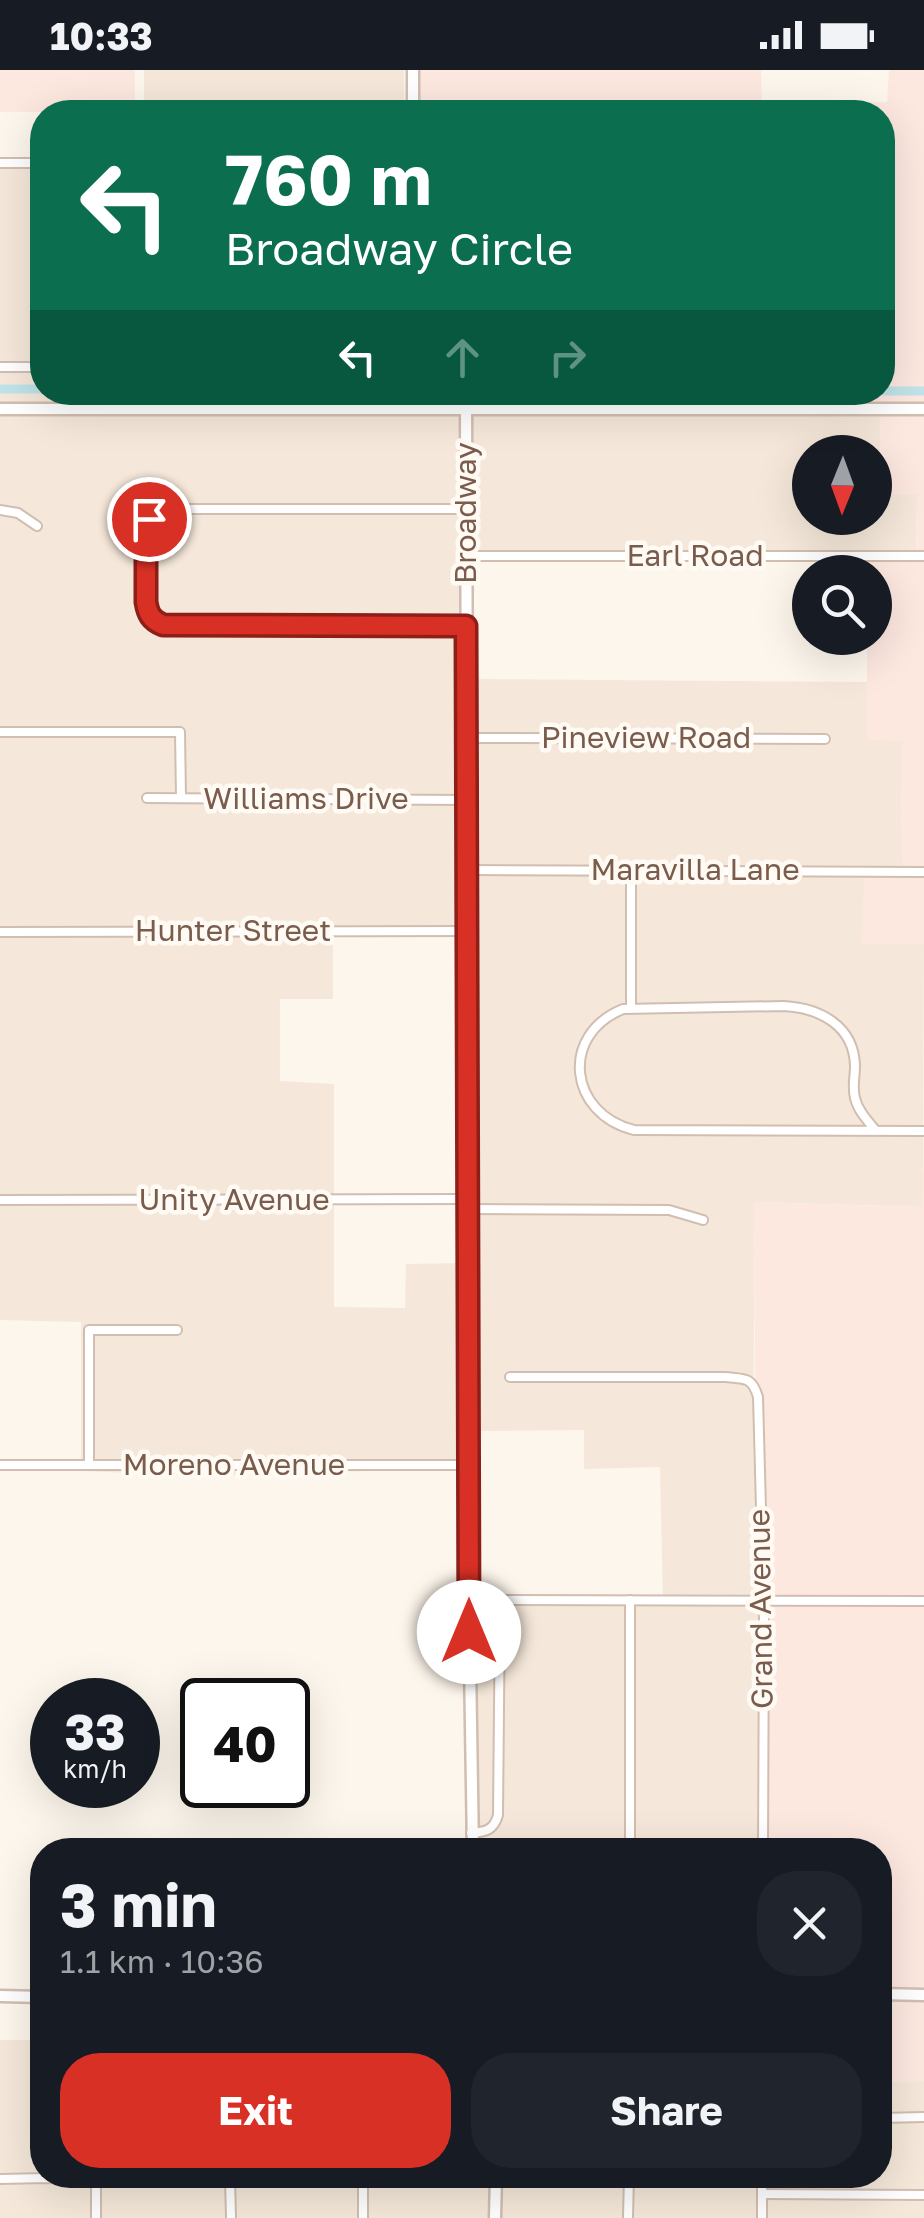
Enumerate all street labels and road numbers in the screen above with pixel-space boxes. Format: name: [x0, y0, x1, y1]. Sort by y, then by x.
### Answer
street label: Broadway: [447, 442, 483, 584]
street label: Earl Road: [626, 537, 764, 573]
street label: Pineview Road: [541, 719, 751, 755]
street label: Williams Drive: [203, 780, 409, 816]
street label: Maravilla Lane: [590, 851, 800, 887]
street label: Hunter Street: [135, 912, 331, 948]
street label: Unity Avenue: [138, 1181, 330, 1217]
street label: Moreno Avenue: [123, 1446, 345, 1482]
street label: Grand Avenue: [740, 1509, 780, 1709]

